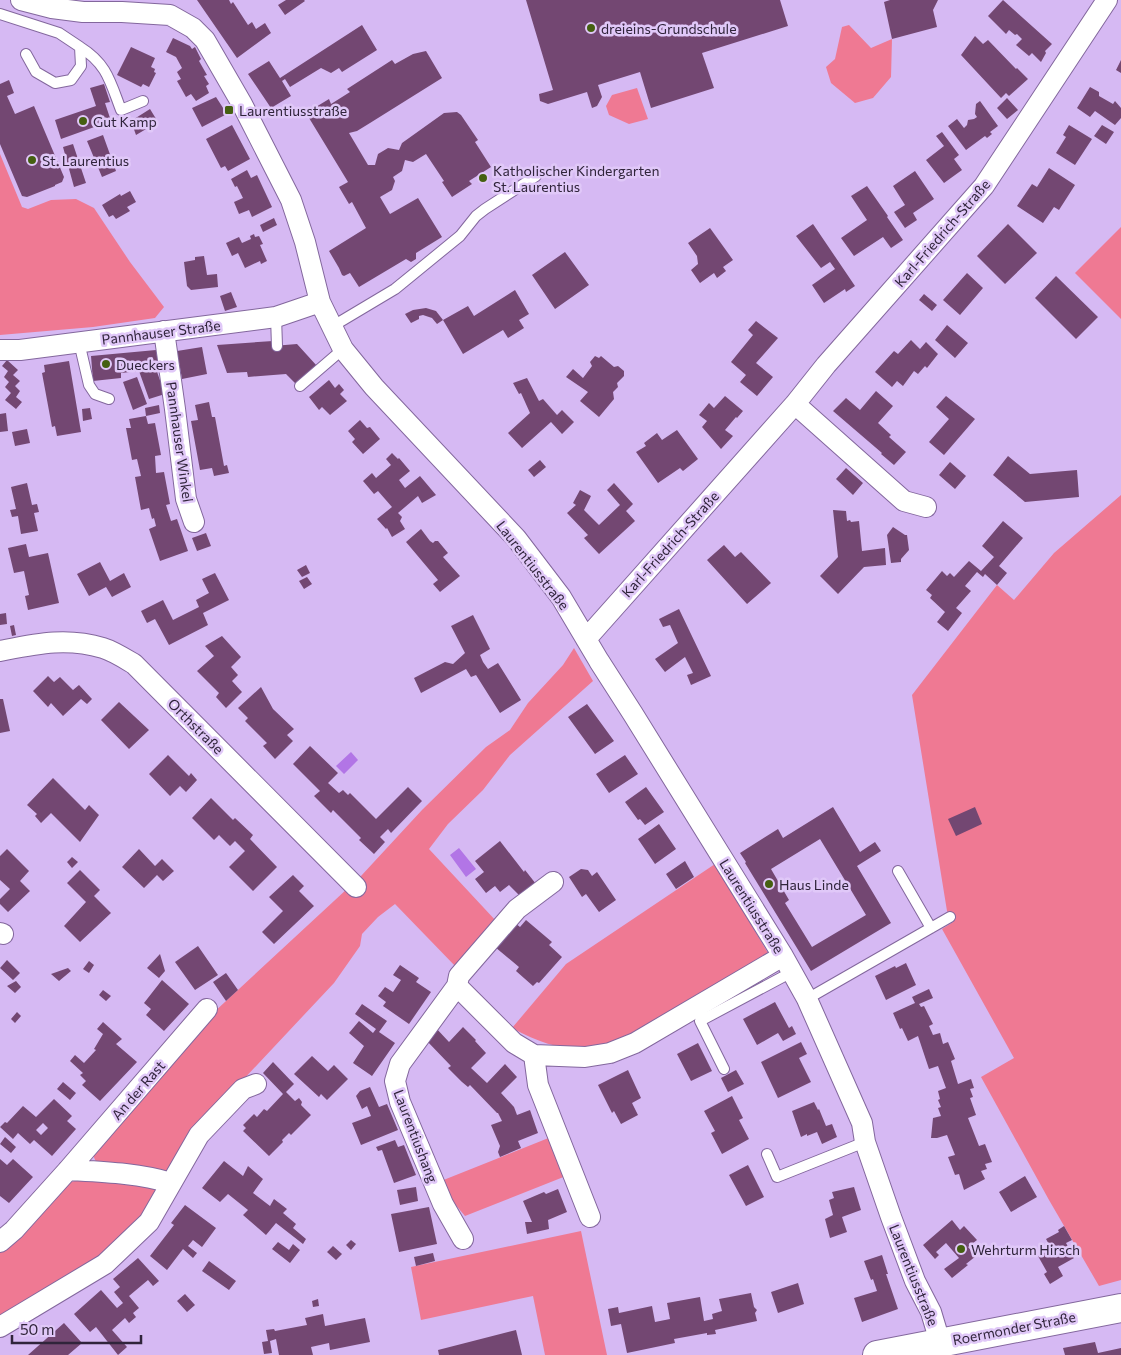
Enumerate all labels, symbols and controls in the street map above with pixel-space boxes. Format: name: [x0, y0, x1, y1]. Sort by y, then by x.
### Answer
place label: dreieins-Grundschule: [601, 20, 737, 37]
marker: dreieins-Grundschule: [585, 22, 597, 34]
place label: Laurentiusstraße: [239, 102, 347, 119]
marker: Laurentiusstraße: [223, 104, 235, 116]
place label: Gut Kamp: [93, 113, 157, 130]
marker: Gut Kamp: [77, 115, 89, 127]
place label: St. Laurentius: [42, 152, 129, 169]
marker: St. Laurentius: [26, 154, 38, 166]
place label: Katholischer Kindergarten St. Laurentius: [493, 162, 660, 195]
marker: Katholischer Kindergarten St. Laurentius: [477, 172, 489, 184]
street label: Karl-Friedrich-Straße: [891, 176, 993, 290]
street label: Pannhauser Straße: [101, 316, 221, 348]
place label: Dueckers: [116, 356, 175, 373]
marker: Dueckers: [100, 358, 112, 370]
street label: Pannhauser Winkel: [163, 381, 197, 503]
street label: Karl-Friedrich-Straße: [618, 487, 722, 601]
street label: Laurentiusstraße: [493, 517, 573, 613]
street label: Orthstraße: [165, 695, 227, 757]
street label: Laurentiusstraße: [716, 856, 788, 956]
place label: Haus Linde: [779, 876, 849, 893]
marker: Haus Linde: [763, 878, 775, 890]
street label: An der Rast: [108, 1057, 168, 1123]
street label: Laurentiushang: [390, 1087, 442, 1185]
street label: Laurentiusstraße: [886, 1222, 942, 1328]
place label: Wehrturm Hirsch: [971, 1241, 1080, 1258]
marker: Wehrturm Hirsch: [955, 1243, 967, 1255]
street label: Roermonder Straße: [951, 1308, 1077, 1348]
scale bar: [12, 1312, 141, 1344]
text: 50 m: [20, 1320, 54, 1338]

